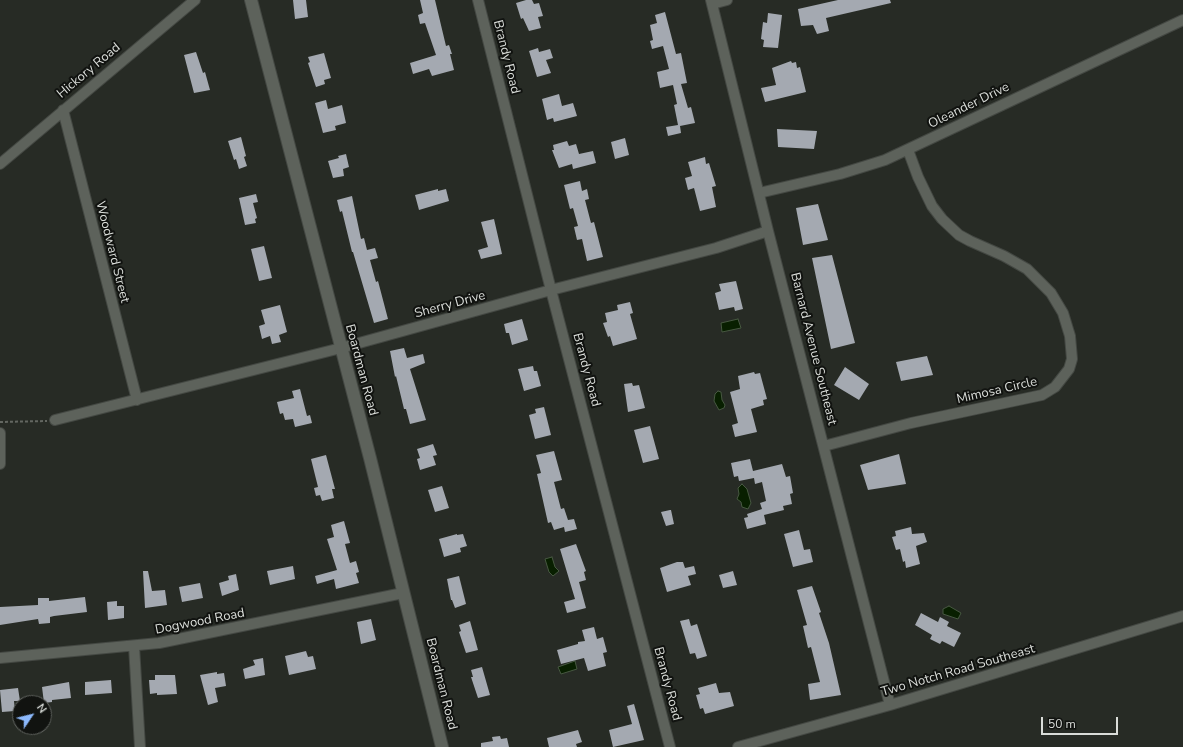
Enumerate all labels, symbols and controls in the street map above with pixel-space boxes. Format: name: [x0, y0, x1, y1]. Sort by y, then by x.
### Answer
street label: Brandy Road: [489, 18, 523, 96]
street label: Hickory Road: [54, 40, 124, 102]
street label: Oleander Drive: [926, 80, 1012, 132]
street label: Woodward Street: [92, 200, 132, 304]
street label: Barnard Avenue Southeast: [786, 271, 840, 427]
street label: Sherry Drive: [413, 288, 487, 322]
street label: Boardman Road: [341, 323, 381, 417]
street label: Brandy Road: [569, 332, 603, 408]
street label: Mimosa Circle: [955, 374, 1039, 408]
street label: Dogwood Road: [154, 606, 246, 638]
street label: Boardman Road: [422, 636, 460, 732]
street label: Two Notch Road Southeast: [879, 642, 1037, 700]
street label: Brandy Road: [650, 646, 684, 722]
north arrow: [12, 695, 52, 735]
text: N: [33, 701, 50, 716]
scale bar: [1043, 709, 1120, 735]
text: 50 m: [1048, 716, 1076, 732]

